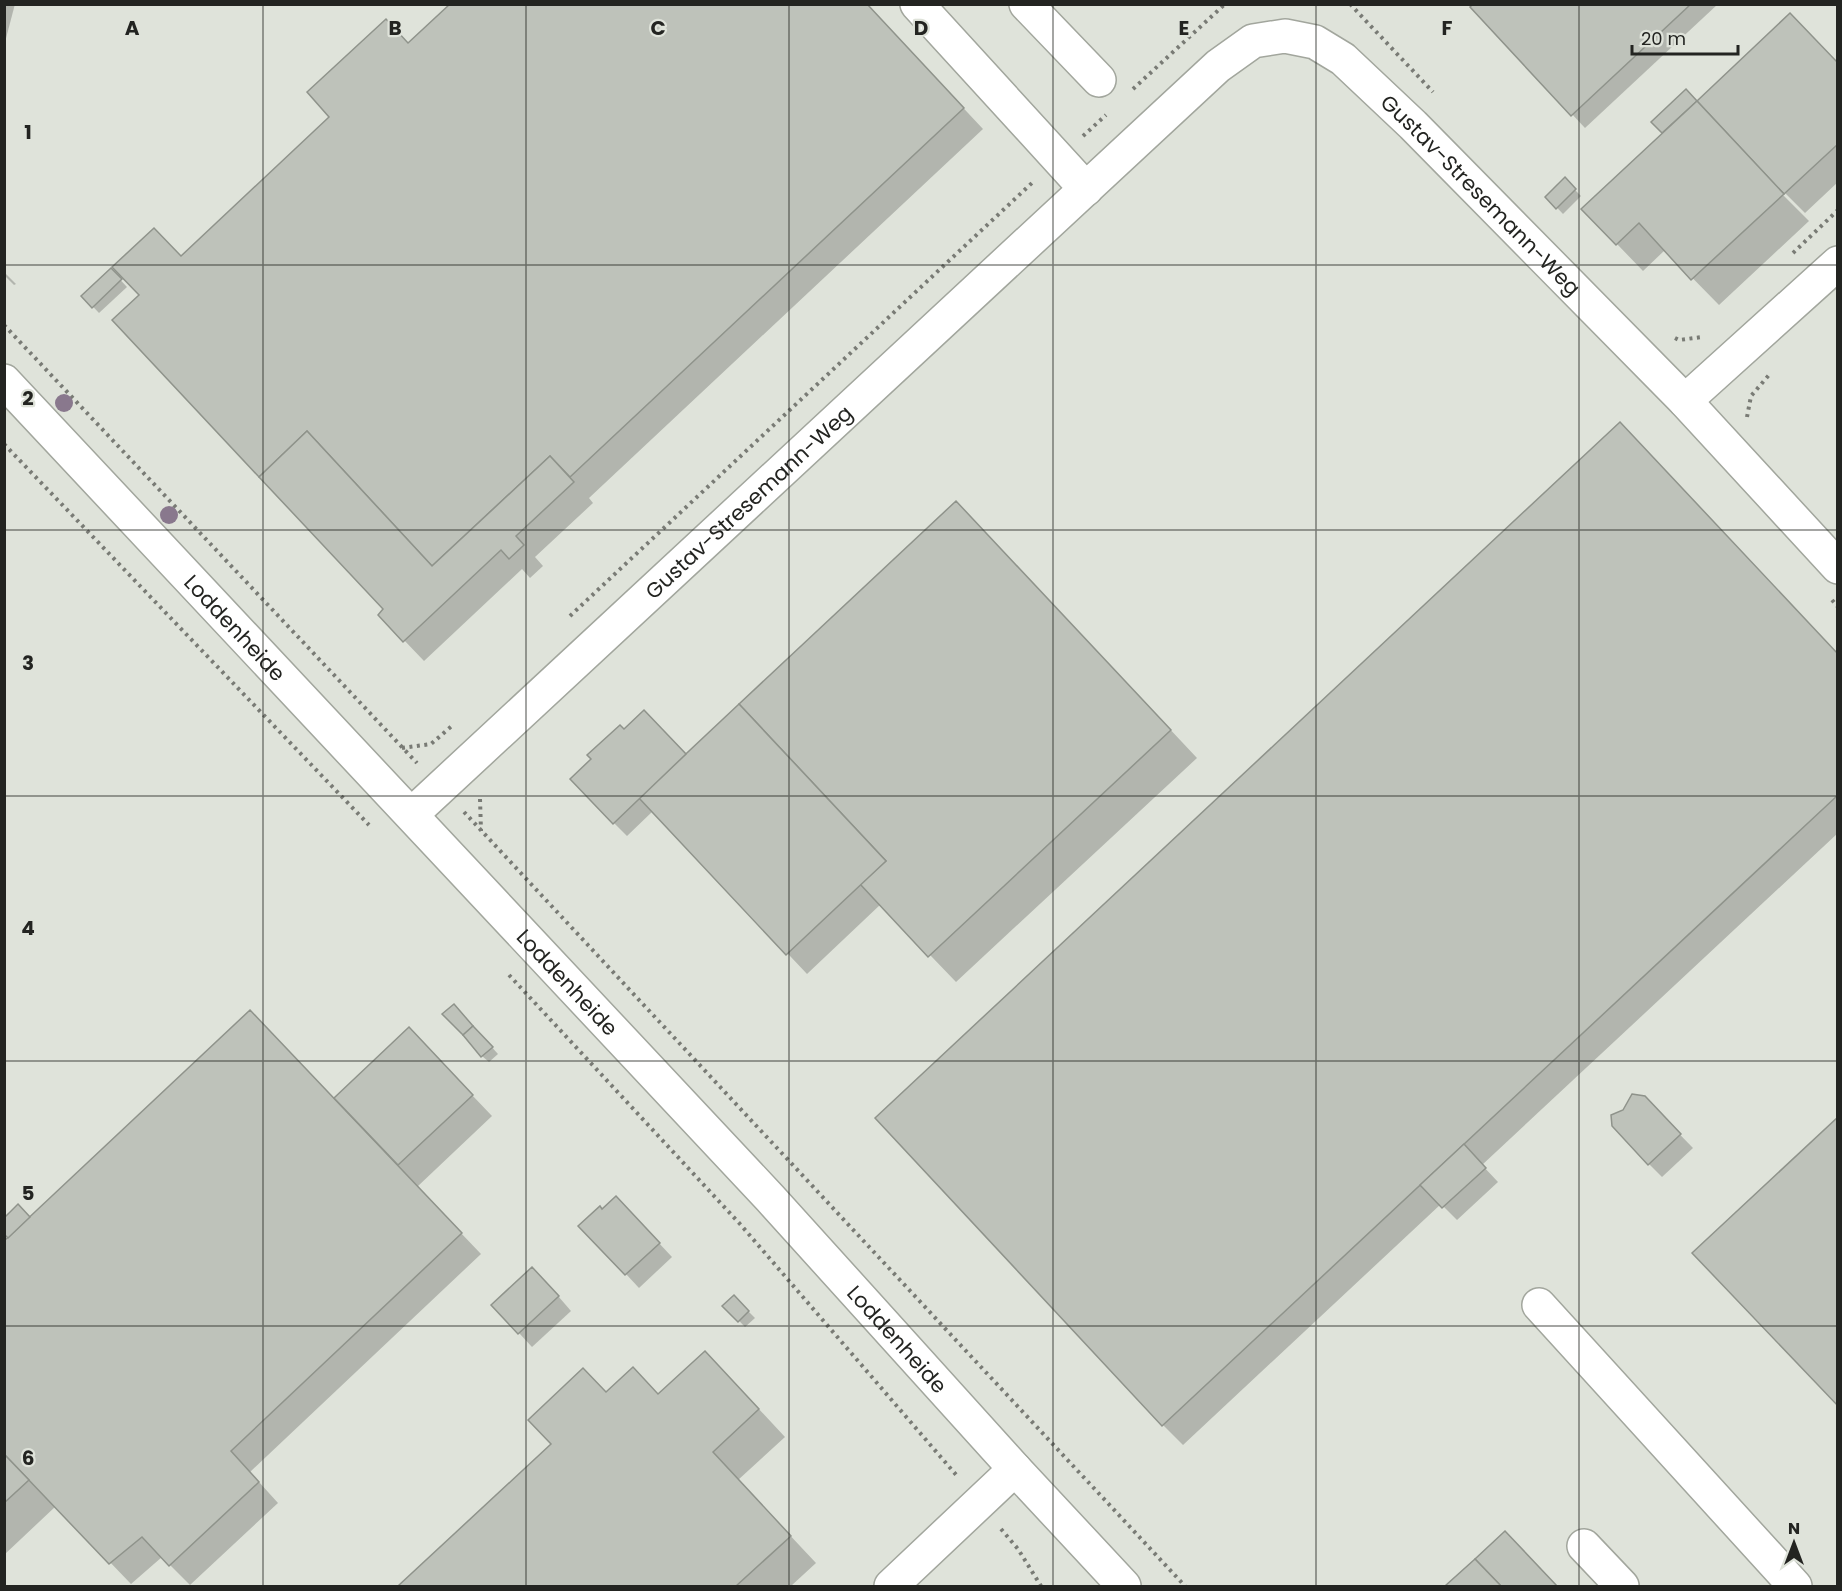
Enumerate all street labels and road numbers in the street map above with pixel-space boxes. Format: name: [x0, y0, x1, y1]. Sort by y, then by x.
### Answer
street label: Gustav-Stresemann-Weg: [1375, 88, 1587, 302]
street label: Gustav-Stresemann-Weg: [639, 398, 858, 605]
street label: Loddenheide: [178, 568, 292, 687]
street label: Loddenheide: [510, 922, 625, 1042]
street label: Loddenheide: [841, 1279, 954, 1399]

